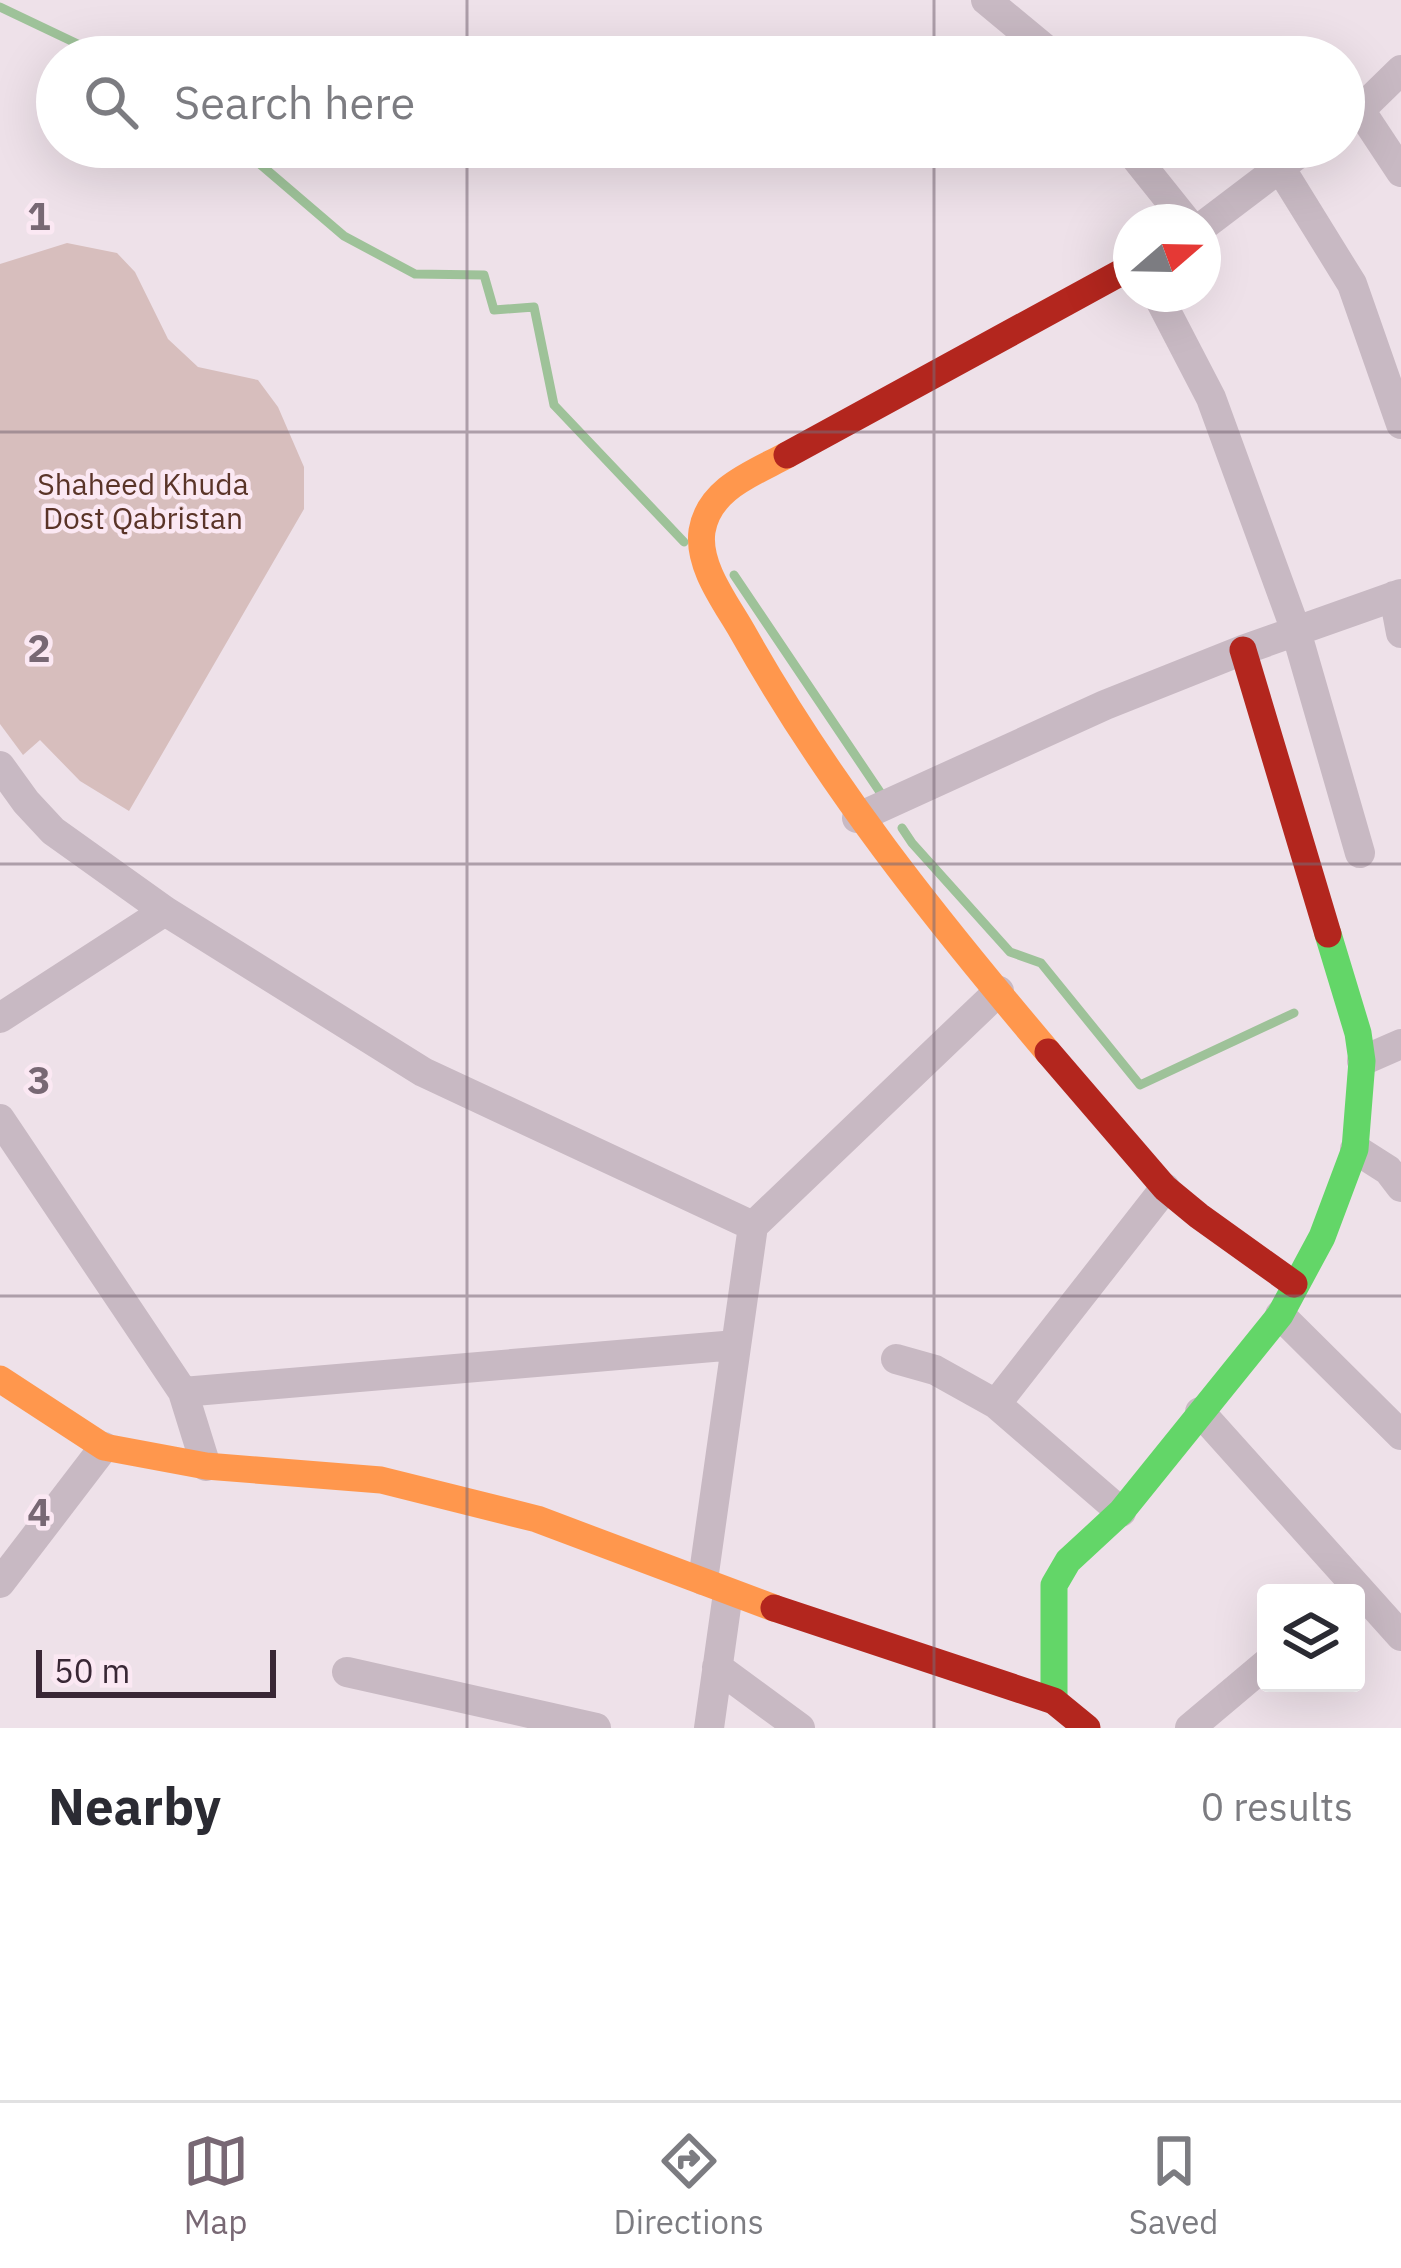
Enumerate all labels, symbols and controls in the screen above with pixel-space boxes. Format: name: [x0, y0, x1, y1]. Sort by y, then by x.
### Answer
search box: [36, 36, 1365, 168]
icon: search: [78, 69, 144, 135]
text: Search here: [174, 73, 415, 131]
text: 1: [27, 190, 51, 241]
north arrow: [1113, 204, 1221, 312]
park label: Shaheed Khuda Dost Qabristan: [37, 464, 249, 537]
text: 2: [27, 622, 51, 673]
text: 3: [27, 1054, 51, 1105]
text: 4: [27, 1486, 51, 1537]
map controls: [1257, 1584, 1365, 1692]
button: layers: [1257, 1584, 1365, 1692]
scale bar: [36, 1644, 276, 1697]
text: 50 m: [54, 1649, 130, 1692]
text: Nearby: [48, 1773, 221, 1839]
text: 0 results: [1201, 1781, 1353, 1832]
tab: Map: [183, 2128, 249, 2243]
tab: Directions: [614, 2128, 764, 2243]
tab: Saved: [1129, 2128, 1218, 2243]

